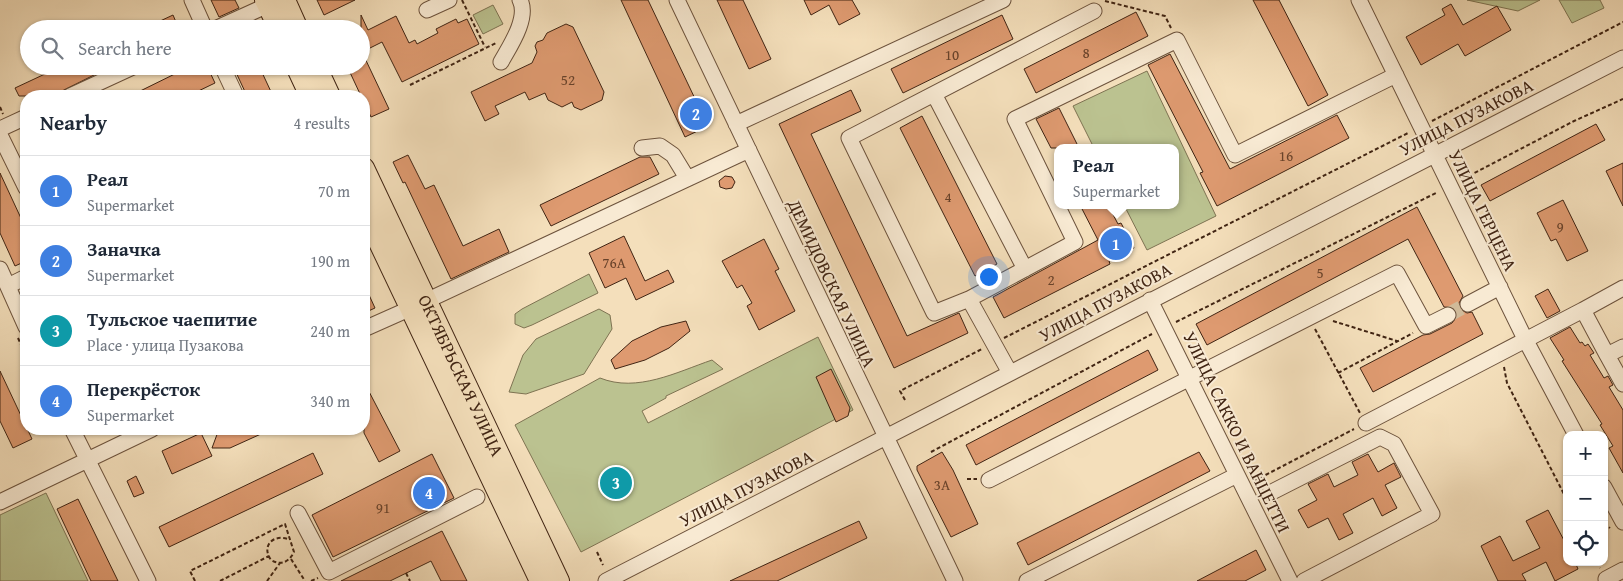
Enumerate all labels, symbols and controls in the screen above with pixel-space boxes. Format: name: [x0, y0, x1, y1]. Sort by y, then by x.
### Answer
search box: [20, 20, 370, 75]
icon: search: [38, 34, 66, 62]
text: Search here: [78, 34, 172, 62]
house number: 8: [1082, 42, 1090, 63]
house number: 10: [945, 44, 959, 65]
house number: 52: [561, 69, 575, 90]
street label: УЛИЦА ПУЗАКОВА: [1394, 72, 1538, 162]
pin: 2: [680, 95, 712, 133]
text: Nearby: [40, 107, 107, 138]
text: 4 results: [293, 111, 350, 135]
popup: [1054, 144, 1179, 209]
house number: 16: [1279, 145, 1293, 166]
street label: УЛИЦА ГЕРЦЕНА: [1442, 145, 1524, 275]
text: Реал: [1073, 151, 1114, 179]
text: Реал: [87, 165, 128, 193]
text: 1: [52, 179, 60, 203]
text: 70 m: [318, 179, 350, 203]
text: Supermarket: [1073, 179, 1160, 203]
house number: 4: [944, 186, 952, 207]
text: Supermarket: [87, 193, 174, 217]
street label: ДЕМИДОВСКАЯ УЛИЦА: [781, 194, 883, 372]
house number: 9: [1556, 216, 1564, 237]
pin: 1: [1100, 225, 1132, 263]
text: Заначка: [87, 235, 161, 263]
text: 2: [52, 249, 60, 273]
text: 190 m: [310, 249, 350, 273]
house number: 76А: [602, 252, 626, 273]
street label: УЛИЦА ПУЗАКОВА: [1034, 256, 1176, 348]
house number: 5: [1316, 262, 1324, 283]
text: Supermarket: [87, 263, 174, 287]
your location: [976, 264, 1002, 290]
house number: 2: [1047, 269, 1055, 290]
street label: ОКТЯБРЬСКАЯ УЛИЦА: [412, 290, 512, 460]
text: Тульское чаепитие: [87, 305, 257, 333]
text: 3: [52, 319, 60, 343]
text: 240 m: [310, 319, 350, 343]
street label: УЛИЦА САККО И ВАНЦЕТТИ: [1176, 327, 1298, 537]
text: Place · улица Пузакова: [87, 333, 244, 357]
text: Перекрёсток: [87, 375, 200, 403]
text: 4: [52, 389, 60, 413]
text: 340 m: [310, 389, 350, 413]
text: Supermarket: [87, 403, 174, 427]
map controls: [1563, 431, 1608, 566]
button: +: [1563, 431, 1608, 476]
street label: УЛИЦА ПУЗАКОВА: [674, 443, 818, 533]
pin: 3: [600, 464, 632, 502]
pin: 4: [413, 474, 445, 512]
house number: 3А: [934, 474, 950, 495]
button: −: [1563, 476, 1608, 521]
house number: 91: [376, 497, 390, 518]
button: locate: [1563, 521, 1608, 566]

